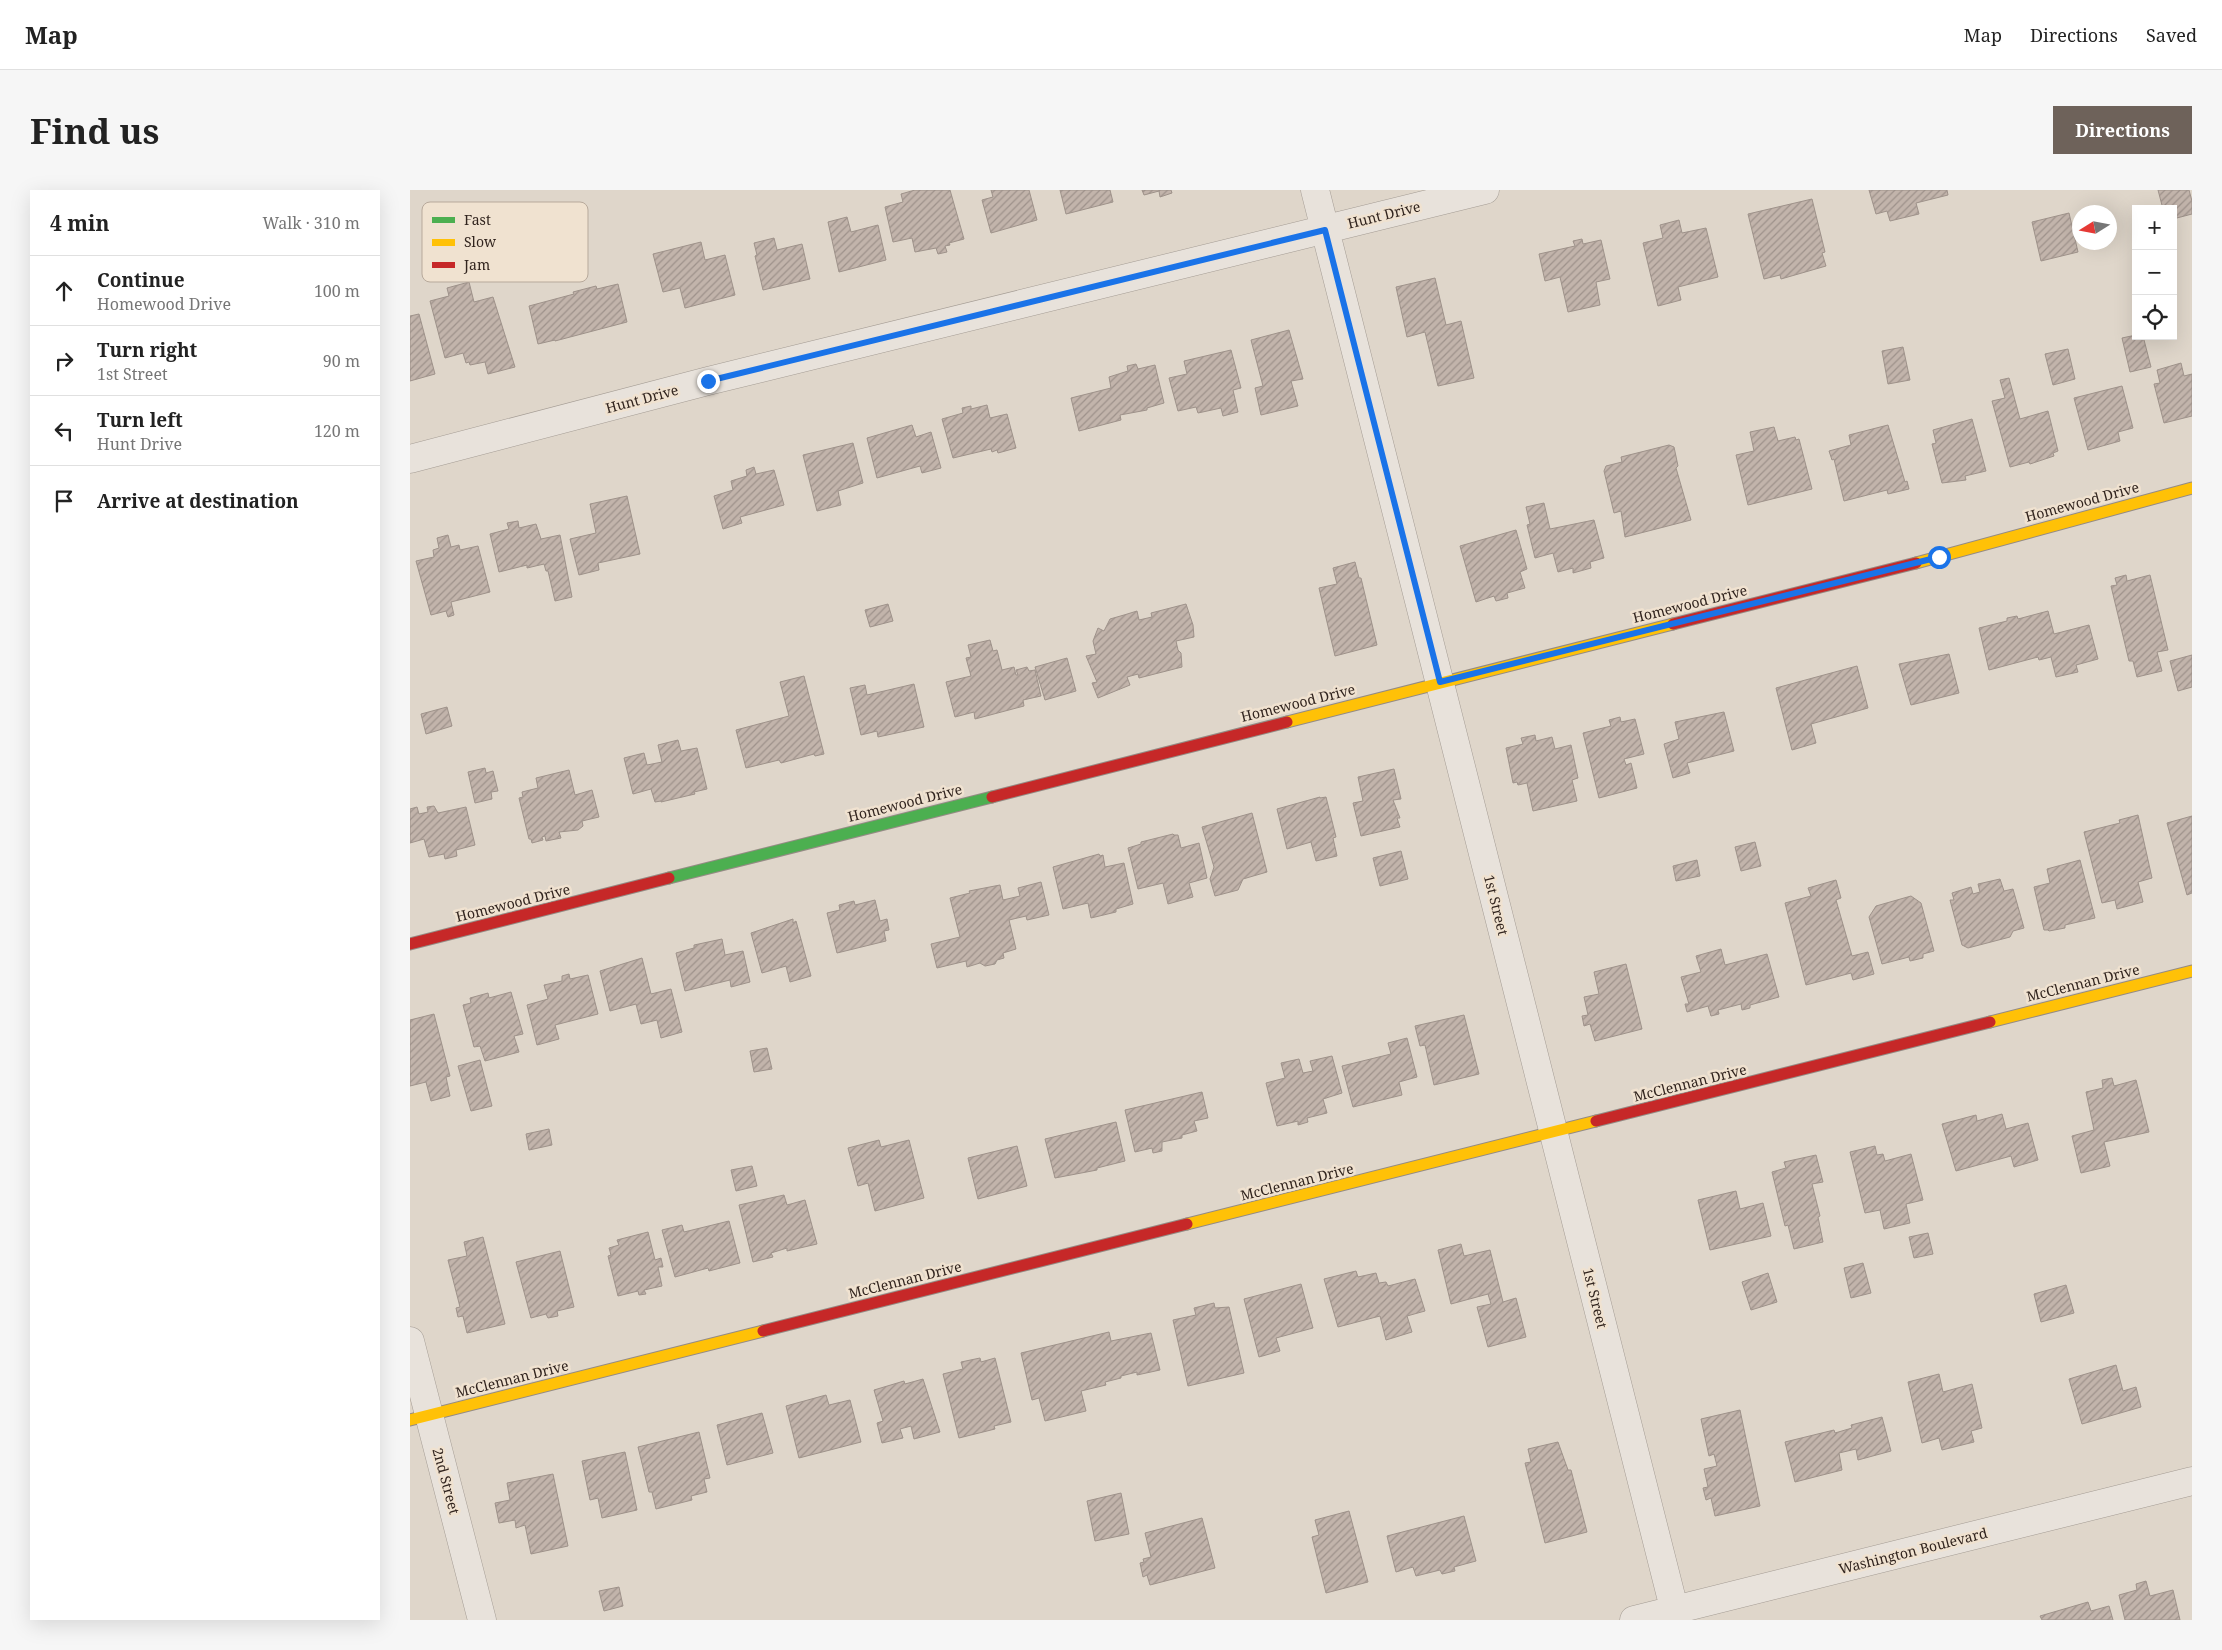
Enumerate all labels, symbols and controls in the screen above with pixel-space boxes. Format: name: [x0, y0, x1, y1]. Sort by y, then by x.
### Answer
text: Map: [25, 18, 78, 51]
text: Map: [1964, 23, 2002, 47]
text: Directions: [2030, 23, 2118, 47]
text: Saved: [2146, 23, 2197, 47]
button: Directions: [2053, 106, 2192, 154]
text: Find us: [30, 107, 159, 154]
street label: Hunt Drive: [1345, 196, 1422, 233]
legend: [422, 202, 588, 282]
north arrow: [2072, 205, 2117, 250]
map controls: [2132, 205, 2177, 340]
button: +: [2132, 205, 2177, 250]
text: 4 min: [50, 209, 109, 237]
text: Fast: [464, 210, 491, 229]
text: Walk · 310 m: [263, 212, 360, 234]
text: Slow: [464, 232, 497, 251]
button: −: [2132, 250, 2177, 295]
text: Jam: [463, 255, 490, 274]
text: Continue: [97, 267, 185, 293]
icon: ahead: [50, 277, 78, 305]
text: 100 m: [314, 280, 360, 302]
text: Homewood Drive: [97, 293, 231, 315]
button: locate: [2132, 295, 2177, 340]
text: Turn right: [97, 337, 197, 363]
icon: right: [50, 347, 78, 375]
text: 90 m: [323, 350, 360, 372]
text: 1st Street: [97, 363, 168, 385]
route end: [697, 370, 720, 393]
street label: Hunt Drive: [603, 380, 680, 417]
text: Turn left: [97, 407, 183, 433]
icon: left: [50, 417, 78, 445]
text: 120 m: [314, 420, 360, 442]
text: Hunt Drive: [97, 433, 182, 455]
street label: Homewood Drive: [2023, 477, 2141, 526]
icon: arrive: [50, 487, 78, 515]
text: Arrive at destination: [97, 488, 299, 514]
route start: [1928, 546, 1951, 569]
street label: Homewood Drive: [1631, 580, 1749, 627]
street label: Homewood Drive: [1239, 679, 1357, 726]
street label: Homewood Drive: [846, 779, 964, 826]
street label: 1st Street: [1480, 873, 1513, 937]
street label: Homewood Drive: [454, 879, 572, 926]
street label: McClennan Drive: [2024, 959, 2141, 1006]
street label: McClennan Drive: [1631, 1059, 1748, 1106]
street label: McClennan Drive: [1238, 1158, 1355, 1205]
street label: McClennan Drive: [846, 1256, 963, 1303]
street label: 1st Street: [1579, 1266, 1612, 1330]
street label: McClennan Drive: [453, 1355, 570, 1402]
street label: 2nd Street: [428, 1446, 464, 1516]
street label: Washington Boulevard: [1837, 1523, 1990, 1578]

